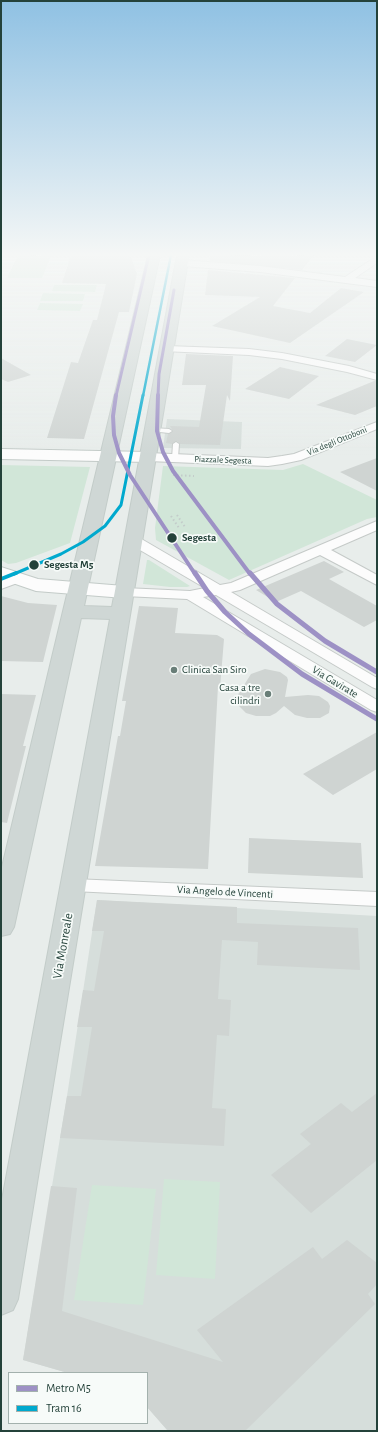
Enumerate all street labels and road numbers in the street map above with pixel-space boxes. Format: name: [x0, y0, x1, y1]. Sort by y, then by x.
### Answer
street label: Via degli Ottoboni: [306, 424, 368, 458]
street label: Piazzale Segesta: [194, 454, 252, 466]
street label: Via Gavirate: [310, 663, 360, 701]
street label: Via Angelo de Vincenti: [177, 883, 273, 901]
street label: Via Monreale: [50, 912, 76, 980]

